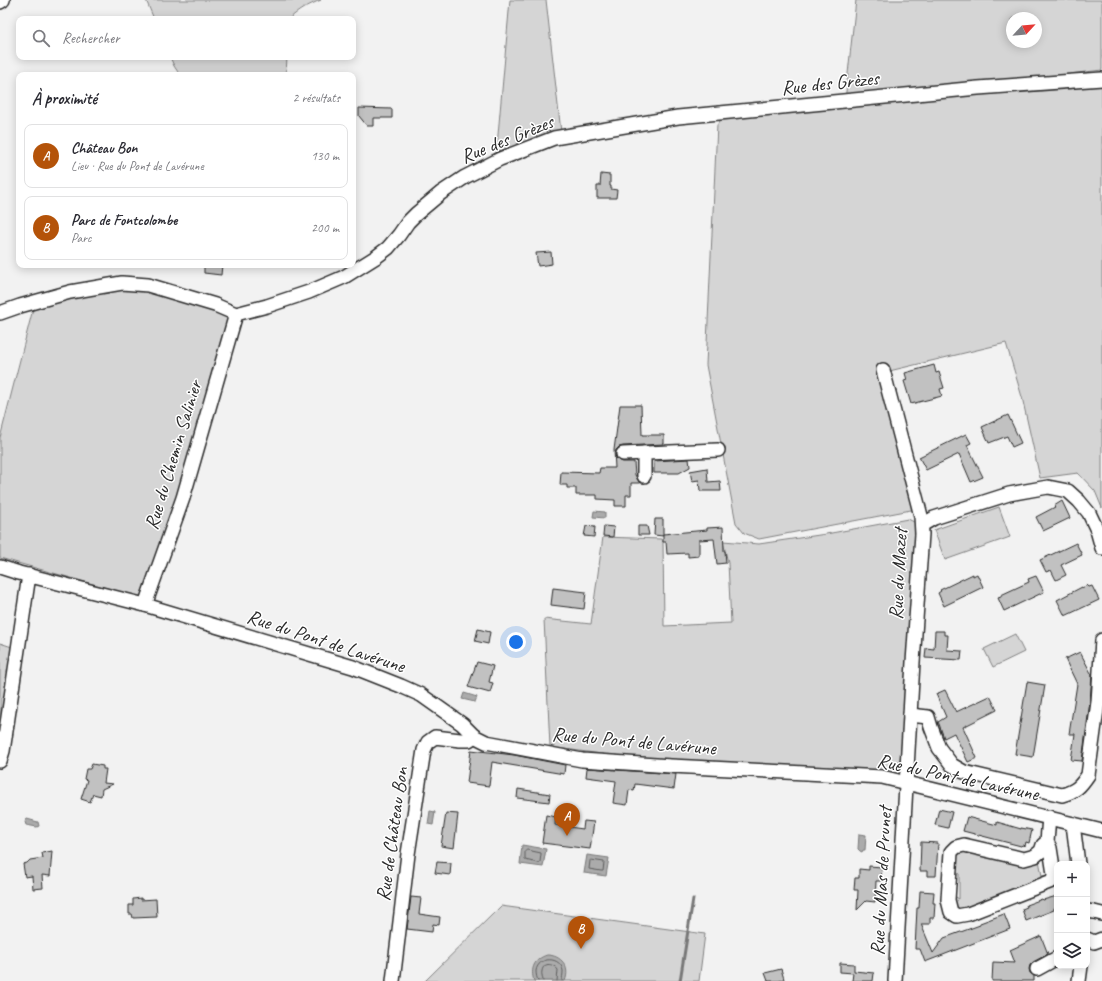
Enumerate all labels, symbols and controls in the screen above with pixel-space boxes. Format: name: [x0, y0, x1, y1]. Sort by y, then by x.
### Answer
north arrow: [1006, 12, 1042, 48]
search box: [16, 16, 356, 60]
icon: search: [30, 27, 52, 49]
text: Rechercher: [62, 29, 120, 48]
street label: Rue des Grèzes: [780, 65, 882, 101]
text: À proximité: [32, 88, 97, 109]
text: 2 résultats: [292, 90, 340, 106]
street label: Rue des Grèzes: [457, 108, 559, 169]
text: Château Bon: [71, 139, 137, 158]
text: A: [43, 148, 49, 164]
text: 130 m: [311, 148, 339, 164]
text: Lieu · Rue du Pont de Lavérune: [71, 158, 204, 174]
text: Parc de Fontcolombe: [71, 211, 177, 230]
text: B: [43, 220, 49, 236]
text: 200 m: [311, 220, 339, 236]
text: Parc: [71, 230, 91, 246]
street label: Rue du Chemin Salinier: [138, 376, 208, 532]
street label: Rue du Mazet: [883, 524, 913, 620]
street label: Rue du Pont de Lavérune: [244, 604, 409, 679]
your location: [506, 632, 526, 652]
street label: Rue du Pont de Lavérune: [551, 721, 718, 761]
street label: Rue du Pont de Lavérune: [875, 748, 1042, 807]
street label: Rue de Château Bon: [370, 764, 414, 903]
pin: A: [554, 803, 580, 836]
street label: Rue du Mas de Prunet: [865, 803, 898, 956]
map controls: [1054, 861, 1090, 969]
button: +: [1054, 861, 1090, 897]
button: −: [1054, 897, 1090, 933]
pin: B: [568, 916, 594, 949]
button: layers: [1054, 933, 1090, 969]

